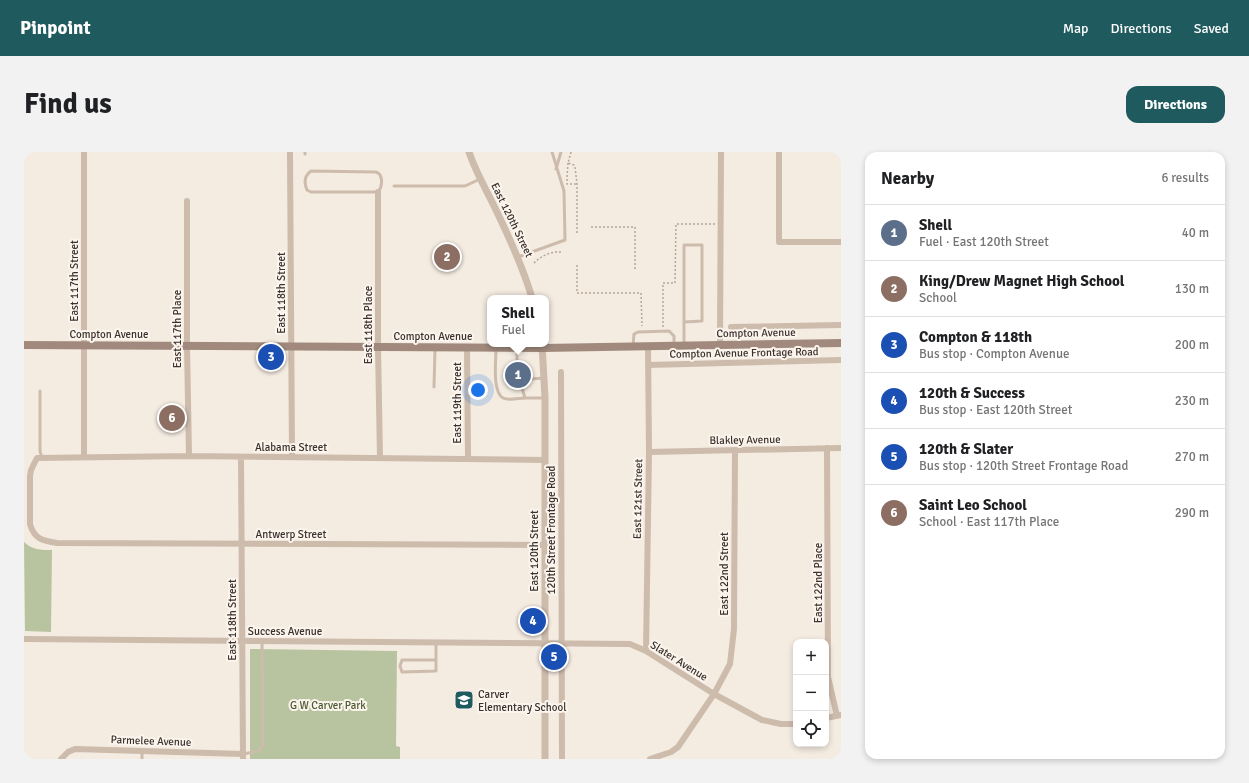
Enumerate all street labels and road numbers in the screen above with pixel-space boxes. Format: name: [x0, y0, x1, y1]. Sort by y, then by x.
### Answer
street label: East 120th Street: [488, 181, 536, 260]
street label: East 117th Street: [68, 240, 81, 322]
street label: East 118th Street: [275, 252, 288, 334]
street label: East 118th Place: [362, 286, 375, 364]
street label: East 117th Place: [171, 290, 184, 368]
street label: Compton Avenue: [716, 326, 796, 340]
street label: Compton Avenue: [69, 328, 149, 341]
street label: Compton Avenue: [393, 330, 473, 343]
street label: Compton Avenue Frontage Road: [669, 345, 819, 361]
street label: East 119th Street: [451, 362, 464, 444]
street label: Blakley Avenue: [709, 433, 781, 447]
street label: Alabama Street: [255, 441, 327, 454]
street label: East 121st Street: [631, 459, 645, 539]
street label: 120th Street Frontage Road: [545, 465, 558, 594]
street label: East 120th Street: [528, 510, 541, 592]
street label: Antwerp Street: [256, 528, 327, 541]
street label: East 122nd Street: [718, 532, 731, 616]
street label: East 122nd Place: [812, 543, 825, 623]
street label: East 118th Street: [226, 579, 239, 661]
street label: Success Avenue: [248, 625, 322, 638]
street label: Slater Avenue: [648, 638, 710, 684]
street label: Parmelee Avenue: [110, 733, 192, 749]

